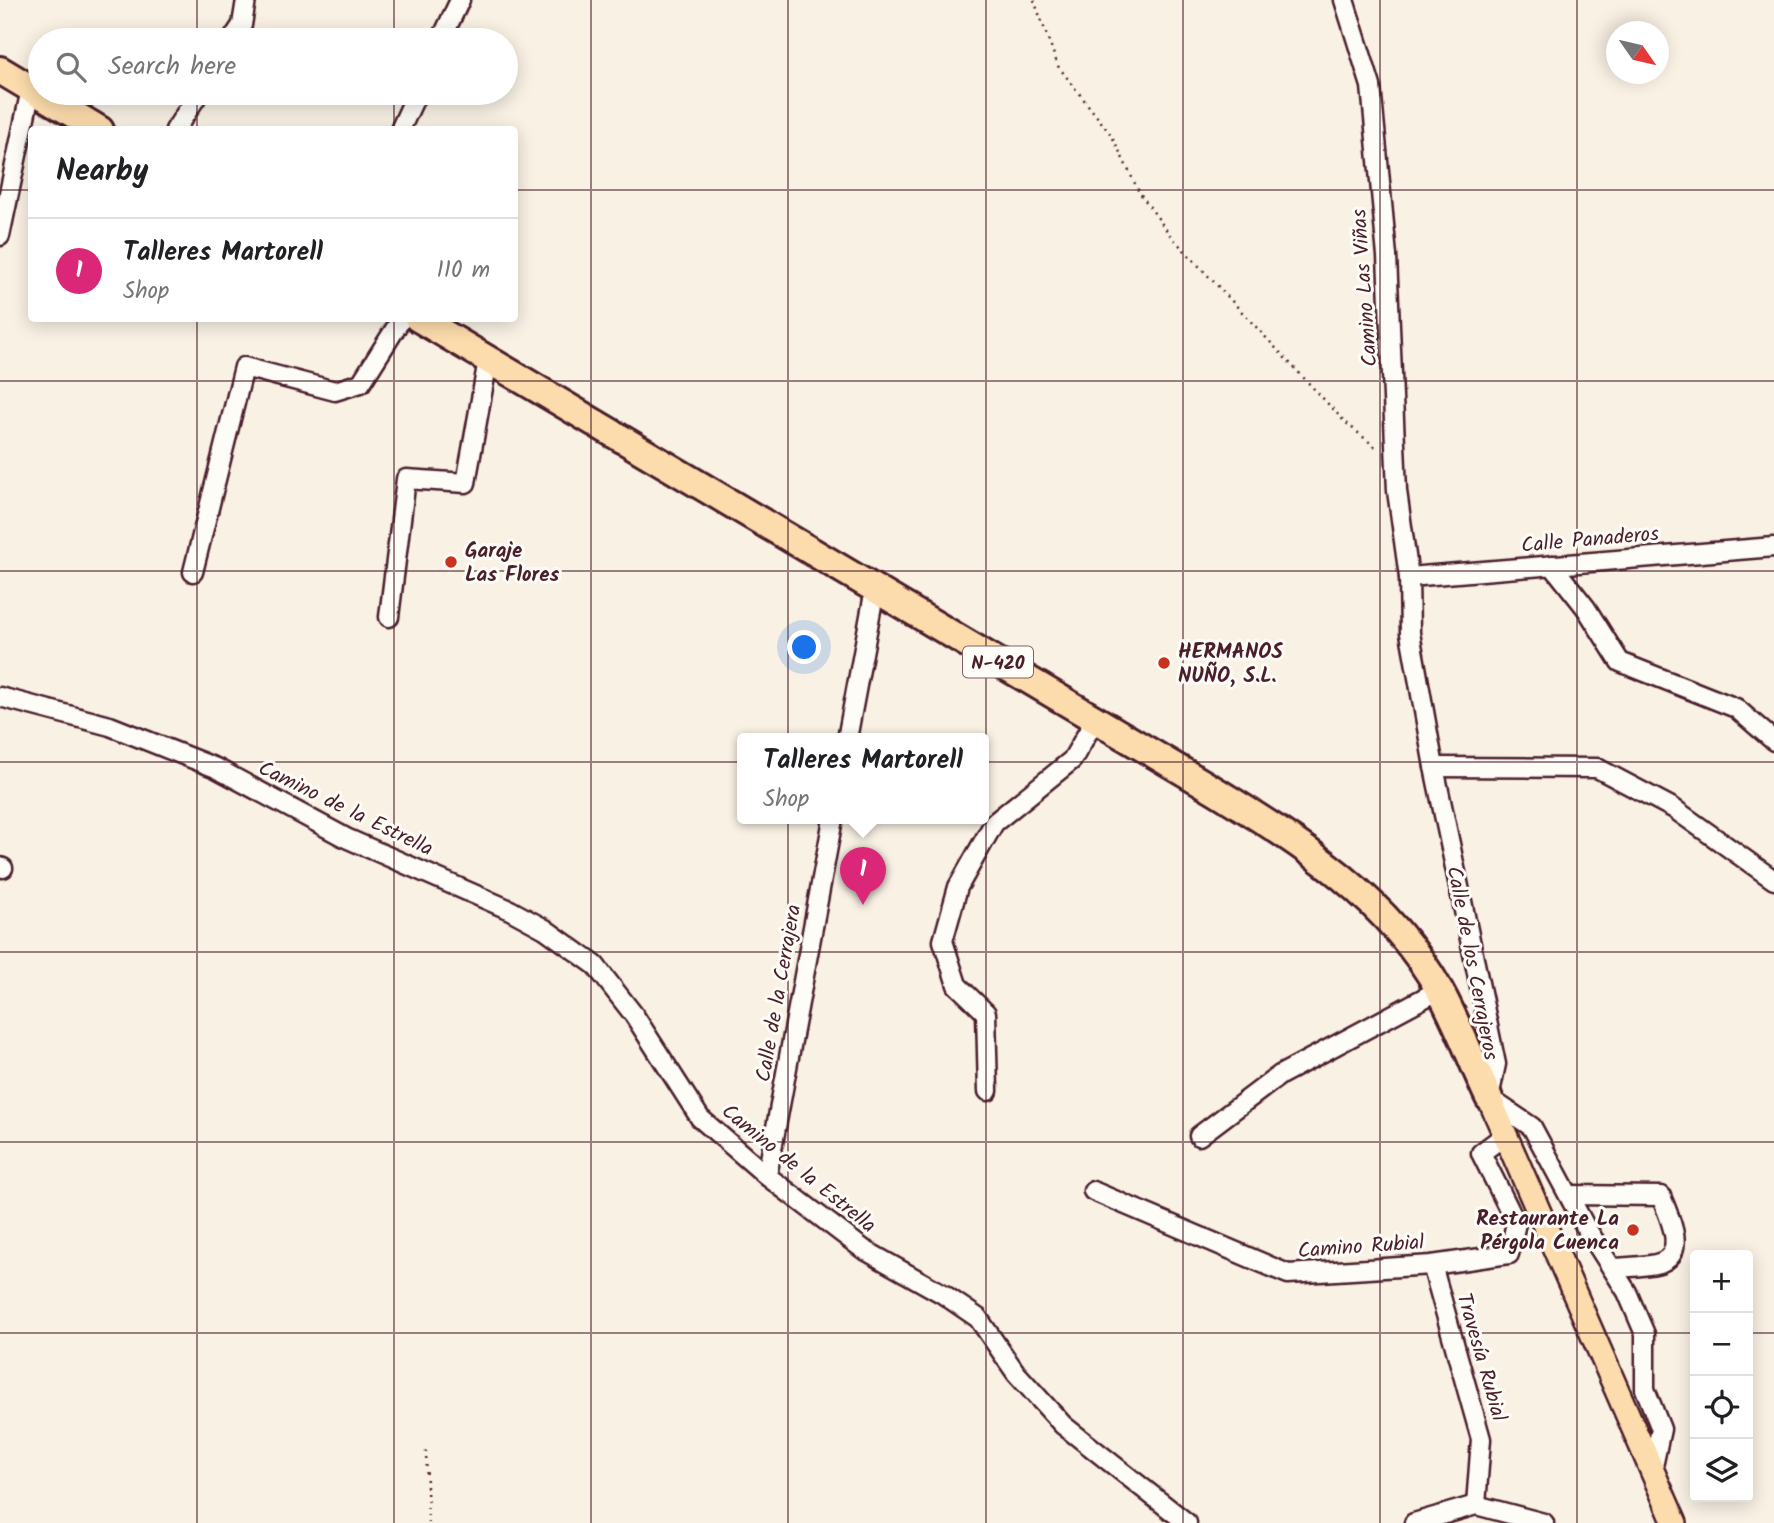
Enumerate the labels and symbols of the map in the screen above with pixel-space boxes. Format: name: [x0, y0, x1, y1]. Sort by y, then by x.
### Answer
north arrow: [1606, 21, 1669, 84]
street label: Camino Las Viñas: [1344, 208, 1387, 368]
street label: Calle Panaderos: [1520, 518, 1660, 563]
place label: Garaje Las Flores: [465, 535, 559, 592]
marker: Garaje Las Flores: [443, 554, 459, 570]
your location: [787, 630, 821, 664]
place label: HERMANOS NUÑO, S.L.: [1178, 636, 1283, 693]
road number: N-420: [963, 646, 1033, 678]
marker: HERMANOS NUÑO, S.L.: [1156, 655, 1172, 671]
street label: Camino de la Estrella: [252, 753, 438, 866]
pin: 1: [840, 847, 886, 905]
street label: Calle de los Cerrajeros: [1437, 863, 1507, 1063]
street label: Calle de la Cerrajera: [748, 902, 811, 1085]
street label: Camino de la Estrella: [713, 1096, 883, 1242]
place label: Restaurante La Pérgola Cuenca: [1476, 1203, 1619, 1260]
marker: Restaurante La Pérgola Cuenca: [1625, 1222, 1641, 1238]
street label: Camino Rubial: [1297, 1227, 1425, 1268]
street label: Travesía Rubial: [1447, 1289, 1515, 1425]

